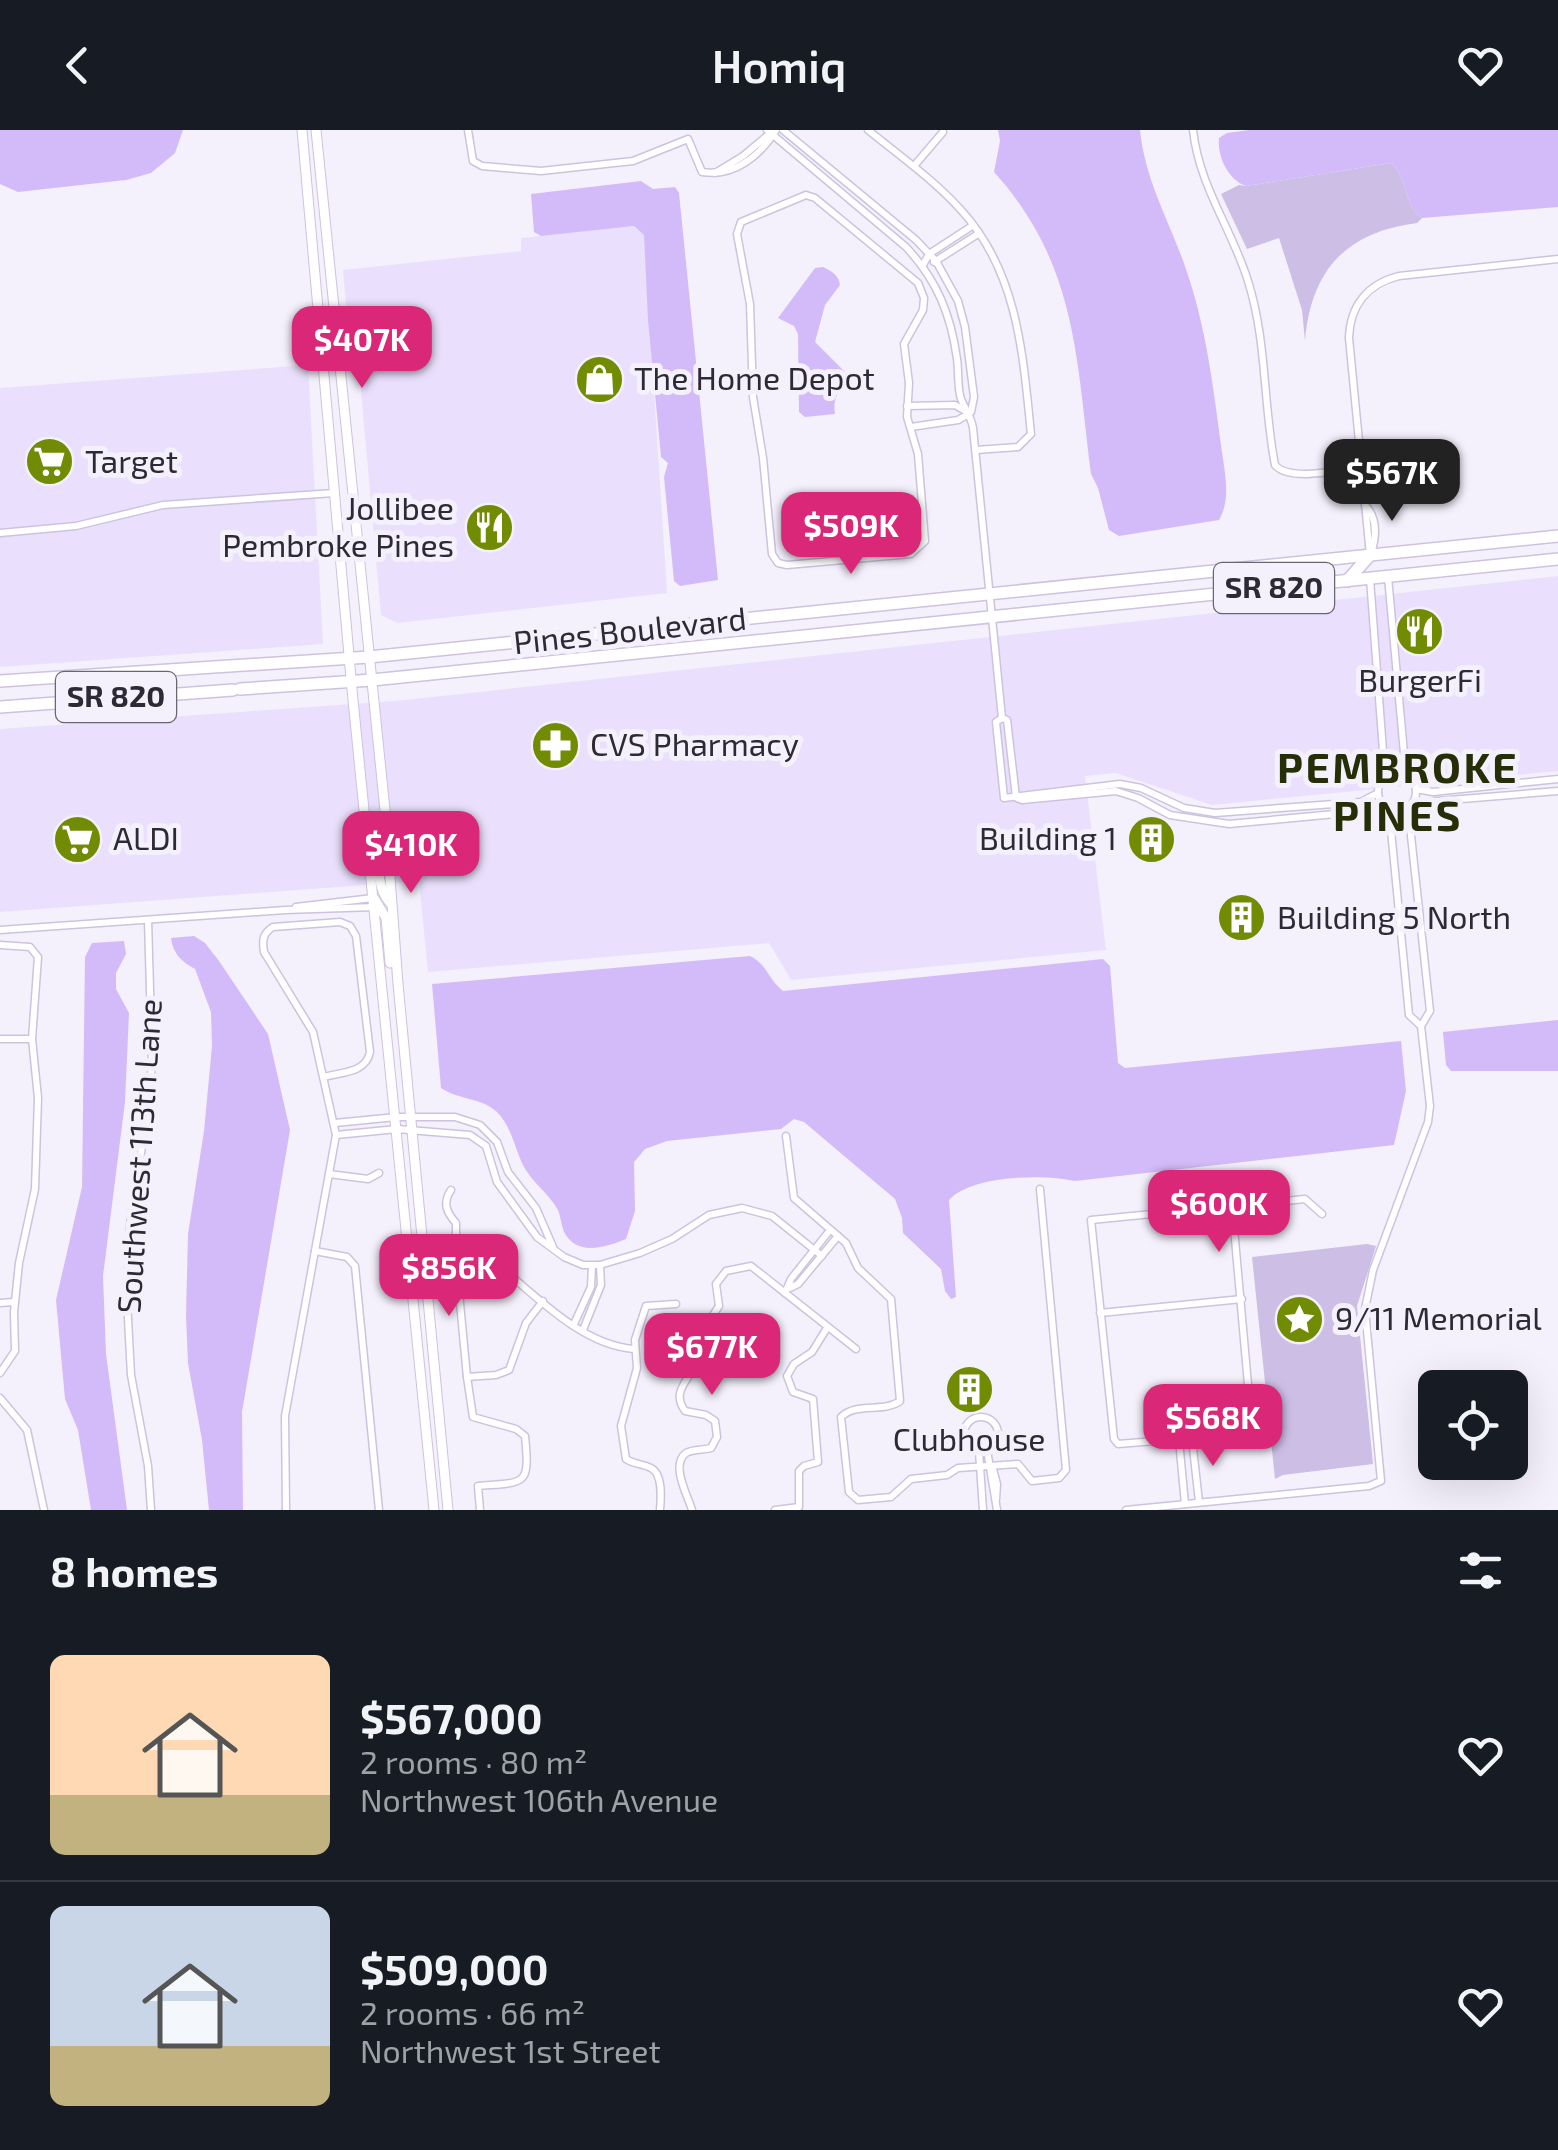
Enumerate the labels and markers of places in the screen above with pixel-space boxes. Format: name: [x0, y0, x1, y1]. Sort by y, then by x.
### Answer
pin: $407K: [292, 306, 432, 391]
shop icon: The Home Depot: [573, 353, 625, 405]
place label: The Home Depot: [634, 358, 875, 396]
supermarket icon: Target: [24, 436, 76, 488]
pin: $567K: [1322, 439, 1462, 524]
place label: Target: [85, 441, 178, 479]
place label: Jollibee Pembroke Pines: [222, 488, 454, 563]
pin: $509K: [781, 492, 921, 577]
restaurant icon: Jollibee Pembroke Pines: [463, 501, 515, 553]
restaurant icon: BurgerFi: [1394, 605, 1446, 657]
place label: BurgerFi: [1358, 660, 1482, 698]
pharmacy icon: CVS Pharmacy: [529, 719, 581, 771]
place label: CVS Pharmacy: [590, 724, 799, 762]
pin: $410K: [341, 811, 481, 896]
supermarket icon: ALDI: [52, 813, 104, 865]
building icon: Building 1: [1126, 813, 1178, 865]
place label: ALDI: [113, 818, 179, 856]
place label: Building 1: [979, 818, 1117, 856]
building icon: Building 5 North: [1216, 892, 1268, 944]
place label: Building 5 North: [1277, 897, 1511, 935]
pin: $600K: [1149, 1170, 1289, 1255]
pin: $856K: [379, 1234, 519, 1319]
place icon: 9/11 Memorial: [1274, 1293, 1326, 1345]
place label: 9/11 Memorial: [1335, 1298, 1542, 1336]
pin: $677K: [642, 1313, 782, 1398]
building icon: Clubhouse: [943, 1364, 995, 1416]
pin: $568K: [1143, 1384, 1283, 1469]
place label: Clubhouse: [893, 1419, 1045, 1457]

